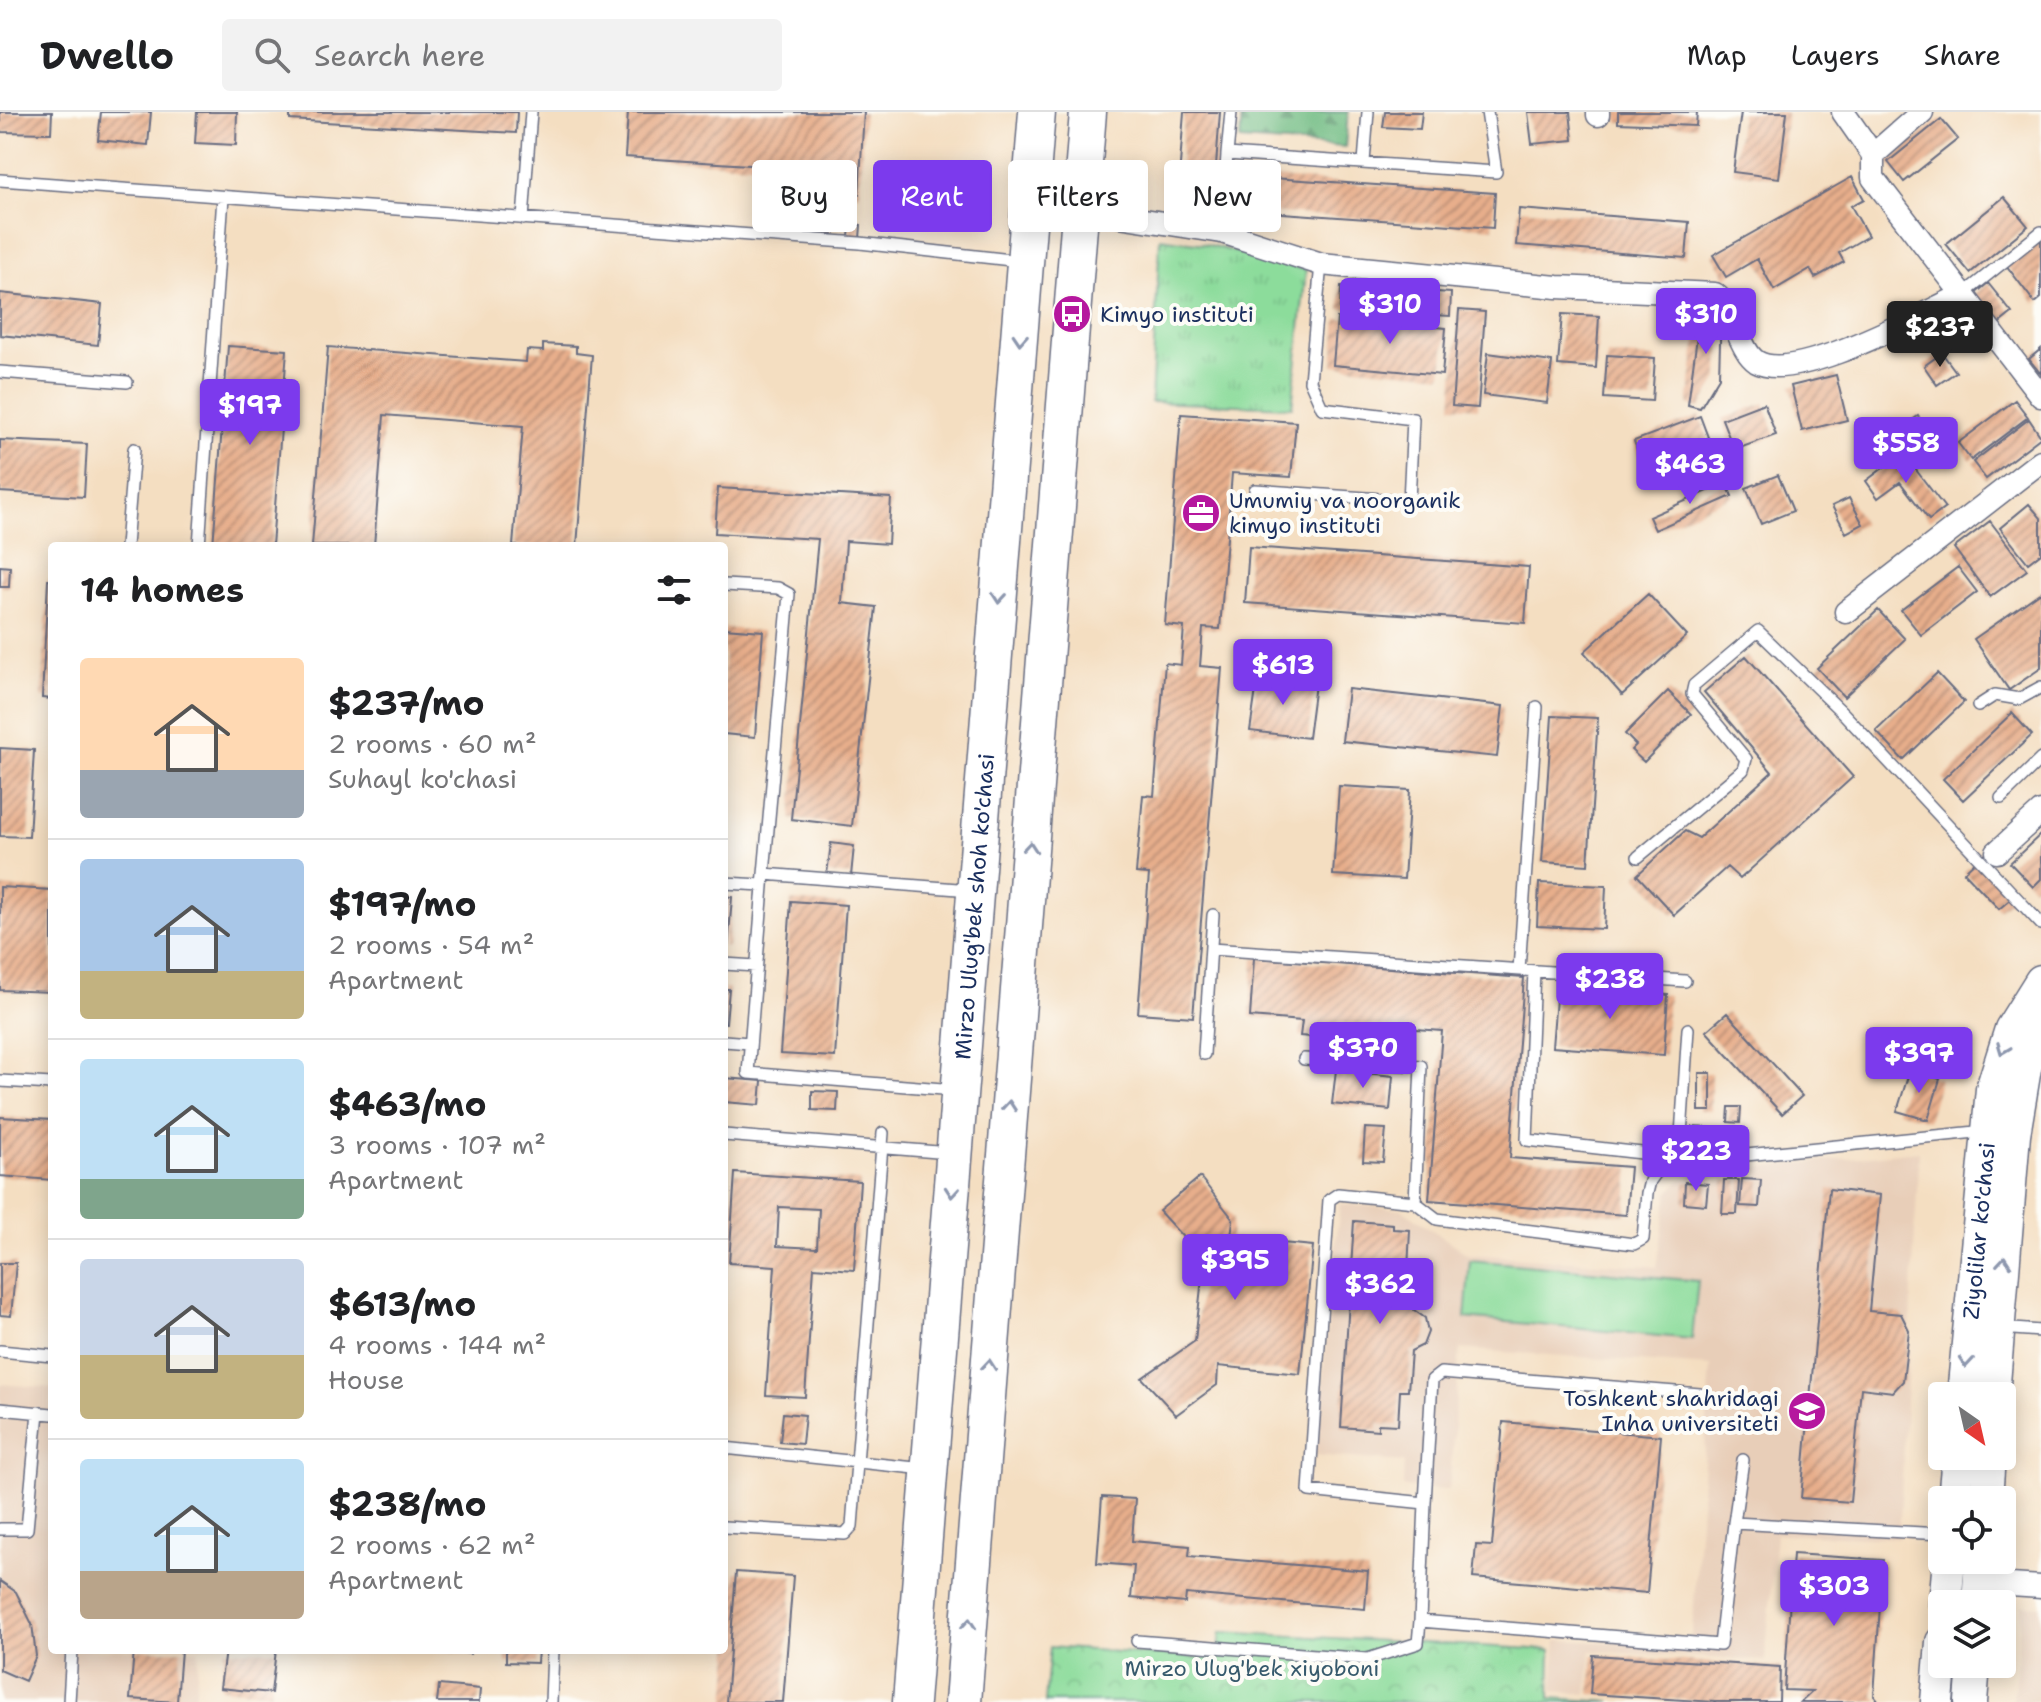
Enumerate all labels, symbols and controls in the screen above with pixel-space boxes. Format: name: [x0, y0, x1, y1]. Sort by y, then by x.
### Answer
search box: [222, 19, 782, 91]
text: Dwello: [40, 30, 174, 81]
icon: search: [250, 33, 294, 77]
text: Search here: [314, 35, 486, 76]
text: Map: [1687, 36, 1747, 74]
text: Layers: [1791, 36, 1880, 74]
text: Share: [1924, 36, 2001, 74]
chip: Buy: [752, 160, 857, 232]
chip: Rent: [873, 160, 992, 232]
chip: Filters: [1008, 160, 1148, 232]
chip: New: [1164, 160, 1281, 232]
pin: $310: [1343, 278, 1437, 346]
text: $310: [1358, 286, 1422, 321]
pin: $310: [1659, 288, 1753, 356]
bus stop icon: Kimyo instituti: [1051, 293, 1093, 335]
text: $310: [1674, 296, 1738, 331]
place label: Kimyo instituti: [1100, 300, 1254, 329]
pin: $237: [1893, 301, 1987, 369]
text: $237: [1905, 309, 1975, 344]
one-way arrow: [1011, 333, 1028, 346]
pin: $197: [203, 379, 297, 447]
text: $197: [218, 387, 282, 422]
pin: $558: [1859, 417, 1953, 485]
text: $558: [1872, 425, 1940, 460]
pin: $463: [1643, 438, 1737, 506]
text: $463: [1654, 446, 1726, 481]
place label: Umumiy va noorganik kimyo instituti: [1229, 486, 1461, 540]
office icon: Umumiy va noorganik kimyo instituti: [1180, 492, 1222, 534]
text: 14 homes: [80, 567, 244, 613]
icon: filters: [652, 568, 696, 612]
one-way arrow: [991, 592, 1008, 605]
pin: $613: [1236, 639, 1330, 707]
text: $613: [1251, 647, 1315, 682]
text: $237/mo: [328, 680, 485, 726]
icon: home: [144, 690, 240, 786]
text: 2 rooms · 60 m²: [328, 726, 537, 761]
street label: Mirzo Ulug'bek shoh ko'chasi: [947, 752, 1001, 1061]
text: Suhayl ko'chasi: [328, 761, 517, 796]
one-way arrow: [1021, 840, 1038, 853]
text: $197/mo: [328, 881, 477, 927]
icon: home: [144, 891, 240, 987]
text: 2 rooms · 54 m²: [328, 927, 534, 962]
pin: $238: [1563, 953, 1657, 1021]
text: $238: [1574, 961, 1646, 996]
text: Apartment: [328, 962, 464, 997]
pin: $370: [1316, 1022, 1410, 1090]
pin: $397: [1872, 1027, 1966, 1095]
text: $370: [1327, 1030, 1399, 1065]
text: $397: [1883, 1035, 1955, 1070]
one-way arrow: [1997, 1041, 2013, 1055]
text: $463/mo: [328, 1081, 487, 1127]
icon: home: [144, 1091, 240, 1187]
one-way arrow: [1001, 1099, 1018, 1112]
pin: $223: [1649, 1125, 1743, 1193]
text: 3 rooms · 107 m²: [328, 1127, 546, 1162]
text: $223: [1660, 1133, 1732, 1168]
street label: Ziyolilar ko'chasi: [1956, 1141, 2001, 1321]
text: Apartment: [328, 1162, 464, 1197]
one-way arrow: [944, 1186, 961, 1199]
pin: $395: [1188, 1234, 1282, 1302]
text: $395: [1200, 1242, 1270, 1277]
one-way arrow: [1995, 1255, 2012, 1268]
pin: $362: [1333, 1258, 1427, 1326]
text: $362: [1344, 1266, 1416, 1301]
text: $613/mo: [328, 1281, 476, 1327]
icon: home: [144, 1291, 240, 1387]
text: 4 rooms · 144 m²: [328, 1327, 546, 1362]
one-way arrow: [1958, 1356, 1975, 1369]
one-way arrow: [980, 1358, 997, 1371]
text: House: [328, 1362, 404, 1397]
north arrow: [1928, 1382, 2016, 1470]
map controls: [1928, 1382, 2016, 1678]
place label: Toshkent shahridagi Inha universiteti: [1563, 1384, 1779, 1438]
school or university icon: Toshkent shahridagi Inha universiteti: [1786, 1390, 1828, 1432]
text: $238/mo: [328, 1481, 487, 1527]
button: locate: [1928, 1486, 2016, 1574]
icon: home: [144, 1491, 240, 1587]
text: 2 rooms · 62 m²: [328, 1527, 536, 1562]
pin: $303: [1787, 1560, 1881, 1628]
text: Apartment: [328, 1562, 464, 1597]
text: $303: [1798, 1568, 1870, 1603]
button: layers: [1928, 1590, 2016, 1678]
one-way arrow: [960, 1617, 977, 1630]
park label: Mirzo Ulug'bek xiyoboni: [1124, 1654, 1380, 1683]

